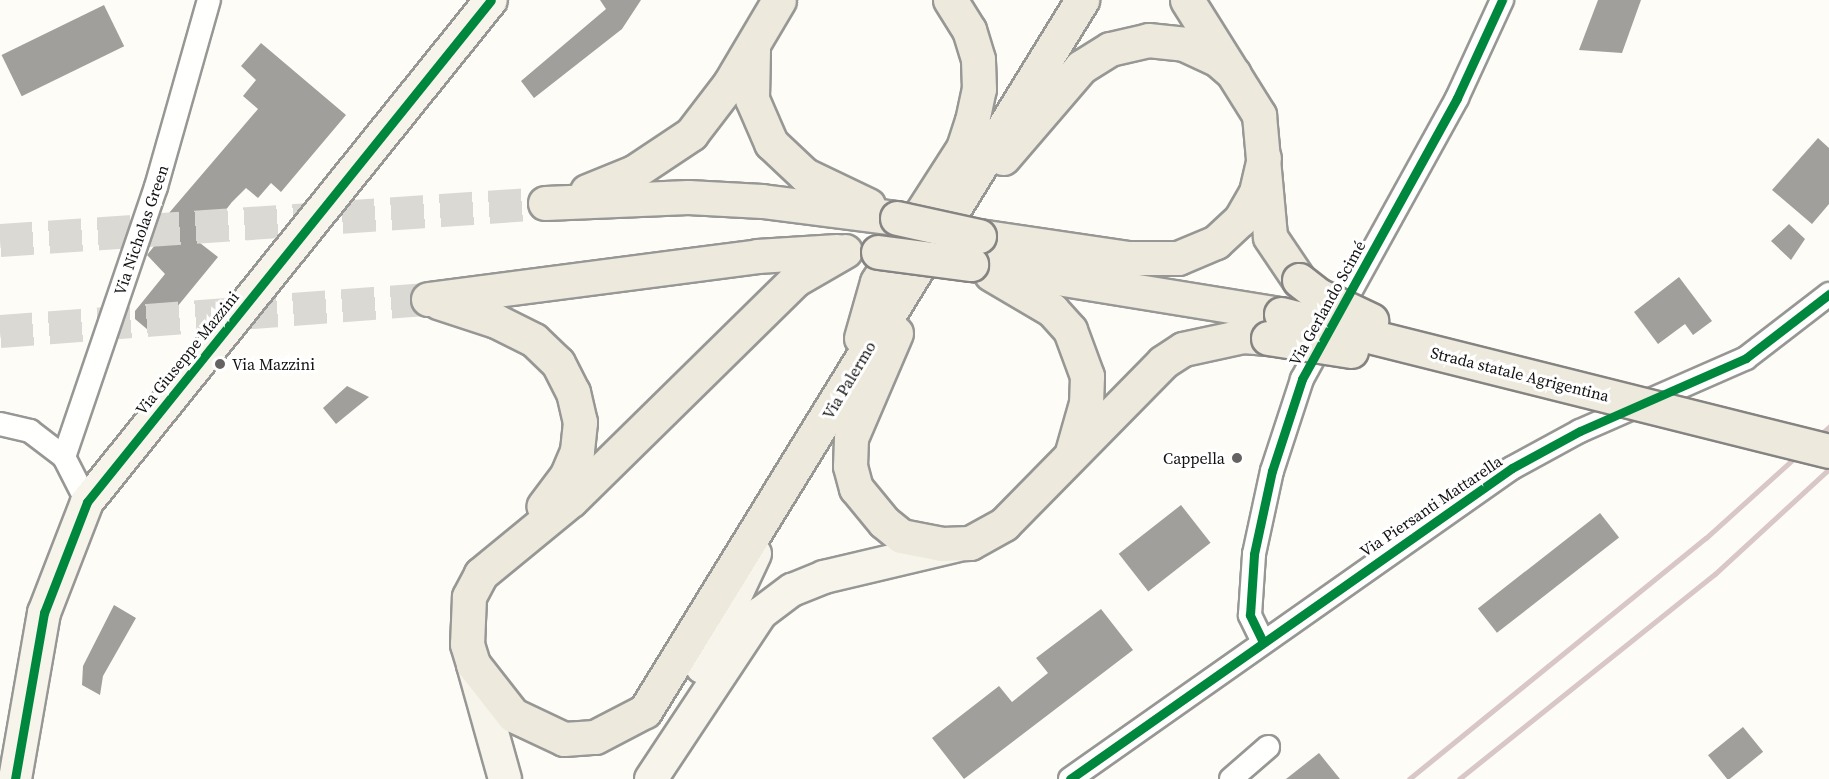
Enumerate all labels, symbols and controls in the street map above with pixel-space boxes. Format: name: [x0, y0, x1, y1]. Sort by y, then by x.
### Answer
street label: Via Nicholas Green: [110, 162, 172, 298]
street label: Via Gerlando Scimé: [1285, 237, 1369, 369]
street label: Via Giuseppe Mazzini: [131, 287, 243, 419]
street label: Via Palermo: [818, 338, 880, 422]
street label: Strada statale Agrigentina: [1429, 343, 1611, 405]
place label: Via Mazzini: [232, 354, 315, 374]
marker: Via Mazzini: [213, 357, 227, 371]
place label: Cappella: [1163, 448, 1225, 468]
marker: Cappella: [1230, 451, 1244, 465]
street label: Via Piersanti Mattarella: [1356, 451, 1506, 561]

